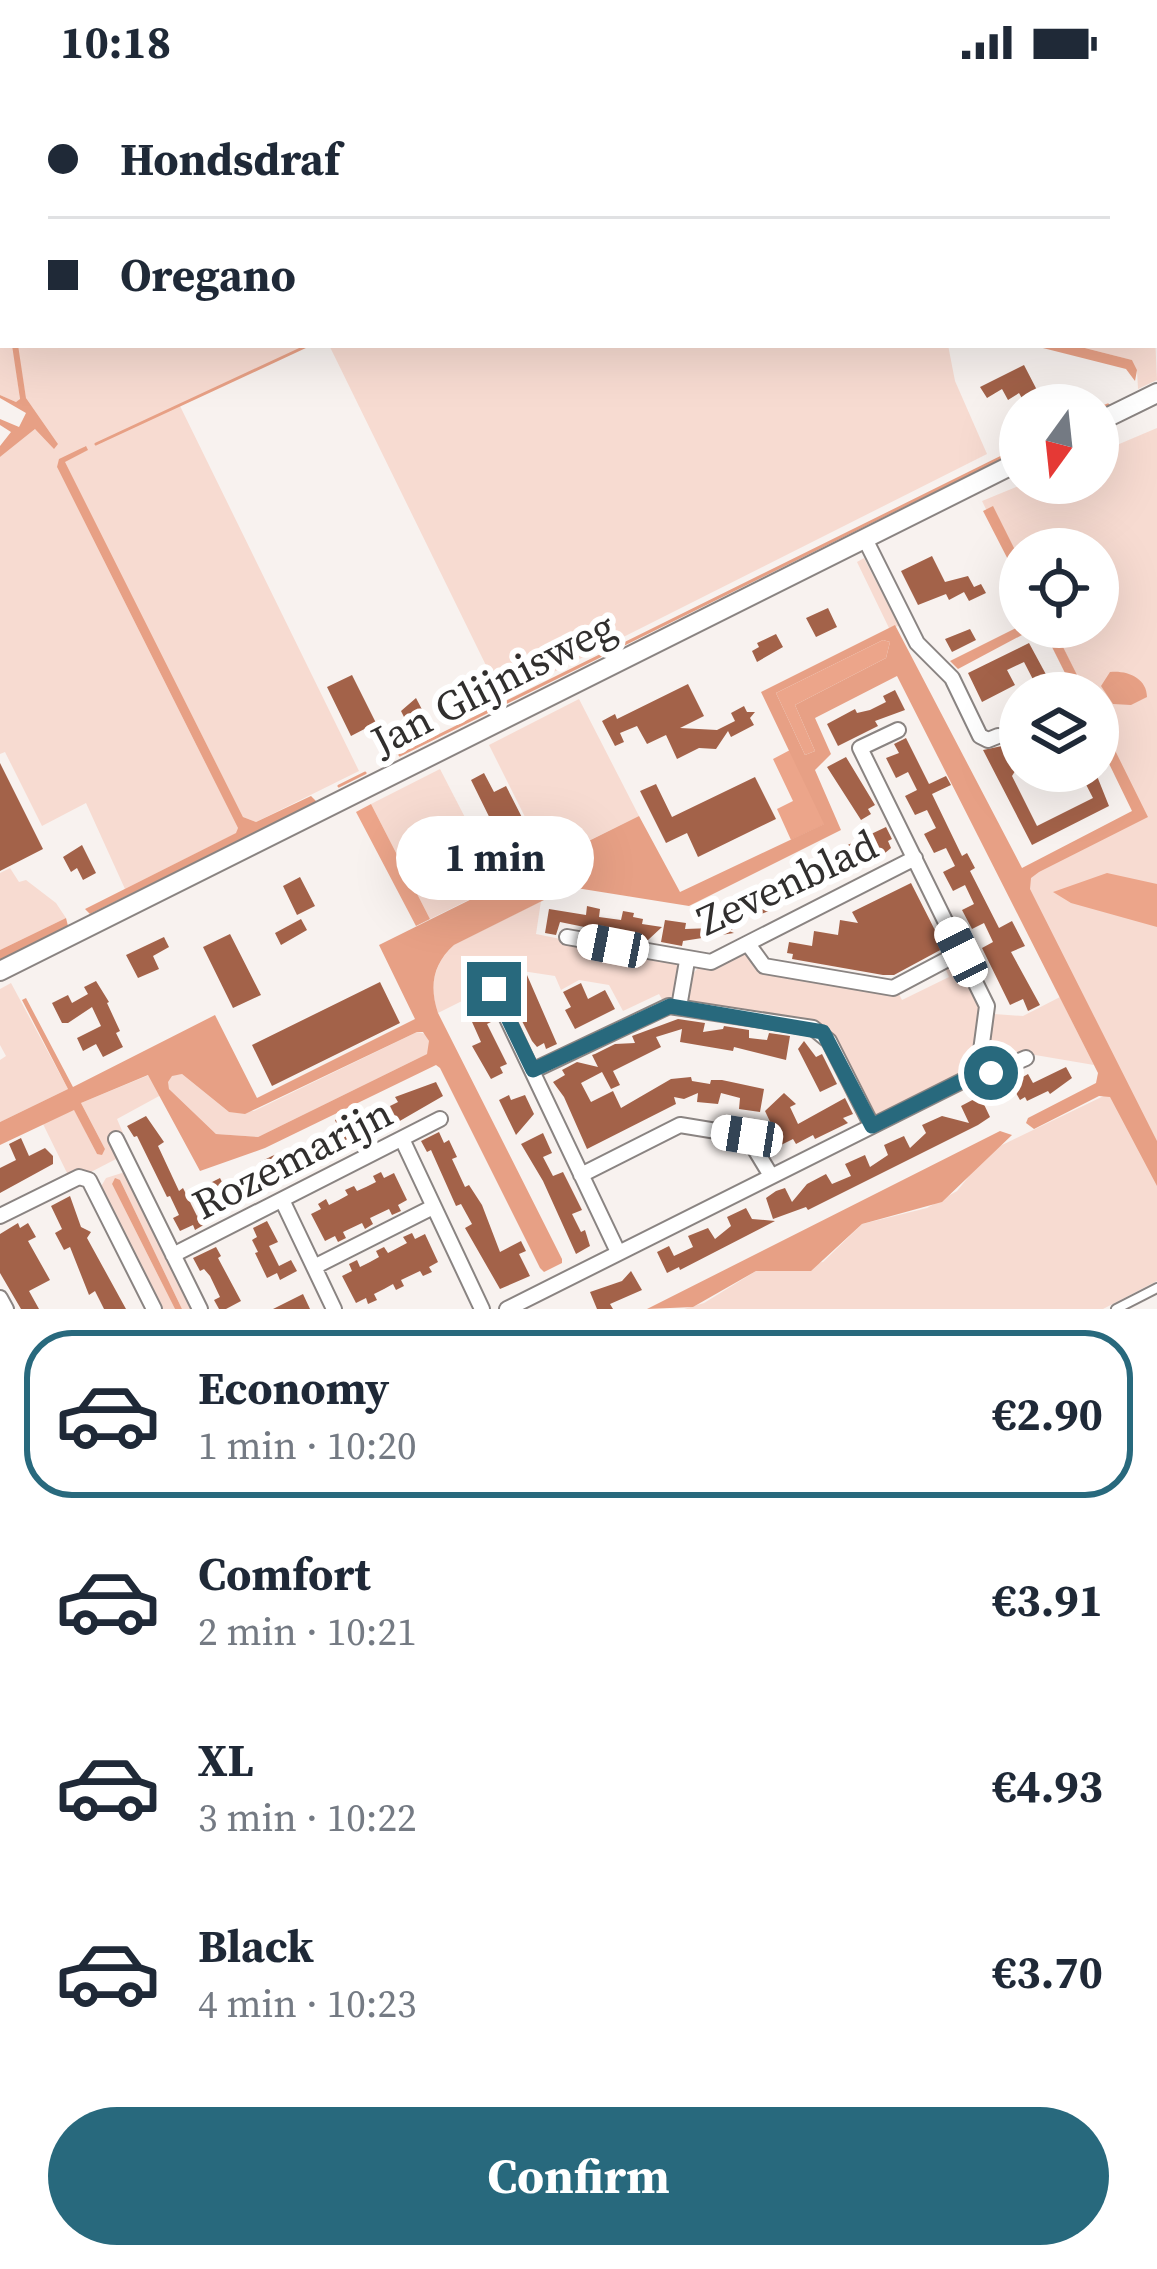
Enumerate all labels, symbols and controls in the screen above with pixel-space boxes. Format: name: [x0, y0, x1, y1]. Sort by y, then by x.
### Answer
text: 10:18: [60, 11, 171, 73]
text: Hondsdraf: [120, 128, 340, 190]
text: Oregano: [120, 244, 296, 306]
north arrow: [999, 384, 1119, 504]
map controls: [999, 384, 1119, 792]
button: locate: [999, 528, 1119, 648]
street label: Jan Glijnisweg: [360, 597, 625, 770]
button: layers: [999, 672, 1119, 792]
callout: 1 min: [395, 815, 593, 899]
street label: Zevenblad: [688, 815, 887, 949]
text: 1 min: [444, 831, 546, 884]
car: [929, 912, 993, 992]
car: [574, 921, 652, 971]
route end: [467, 962, 521, 1016]
route start: [964, 1046, 1018, 1100]
street label: Rozemarijn: [182, 1083, 402, 1233]
car: [709, 1113, 785, 1159]
text: Economy: [198, 1357, 389, 1419]
icon: car: [54, 1360, 162, 1468]
text: €2.90: [992, 1383, 1103, 1445]
text: 1 min · 10:20: [198, 1419, 417, 1472]
text: Comfort: [198, 1543, 371, 1605]
icon: car: [54, 1546, 162, 1654]
text: €3.91: [992, 1569, 1103, 1631]
text: 2 min · 10:21: [198, 1605, 417, 1658]
text: XL: [198, 1729, 254, 1791]
icon: car: [54, 1732, 162, 1840]
text: €4.93: [992, 1755, 1103, 1817]
text: 3 min · 10:22: [198, 1791, 417, 1844]
text: Black: [198, 1915, 314, 1977]
icon: car: [54, 1918, 162, 2026]
text: €3.70: [992, 1941, 1103, 2003]
text: 4 min · 10:23: [198, 1977, 417, 2030]
button: Confirm: [48, 2107, 1109, 2245]

